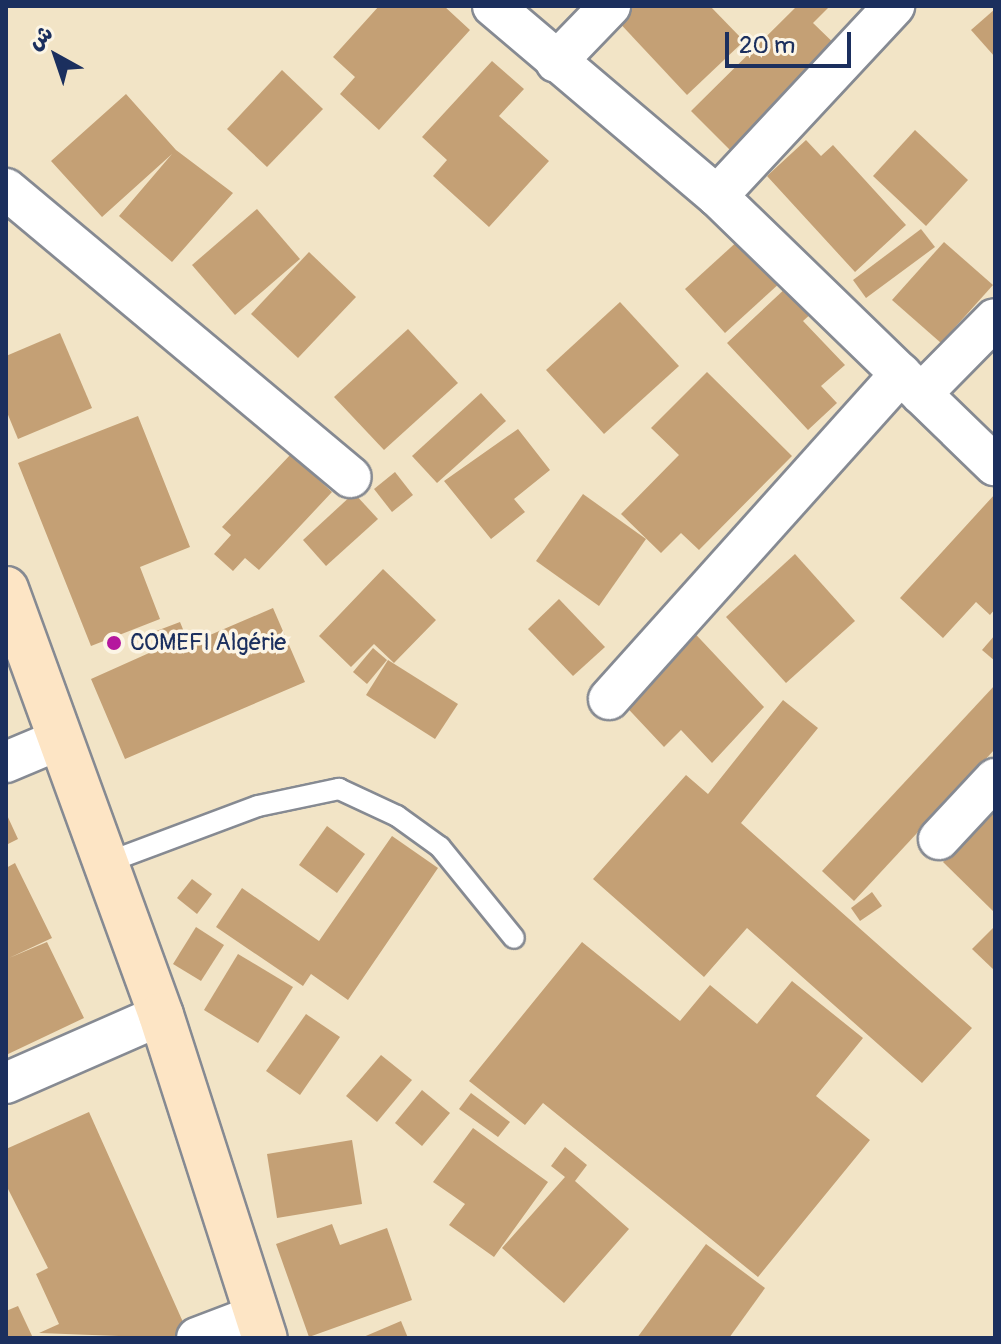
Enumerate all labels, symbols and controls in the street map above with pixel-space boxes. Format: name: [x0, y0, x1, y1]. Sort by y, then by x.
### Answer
north arrow: [16, 16, 96, 96]
scale bar: [729, 16, 855, 66]
text: ش: [22, 19, 59, 56]
text: 20 m: [739, 31, 795, 60]
place label: COMEFI Algérie: [130, 629, 286, 657]
marker: COMEFI Algérie: [105, 634, 123, 652]

